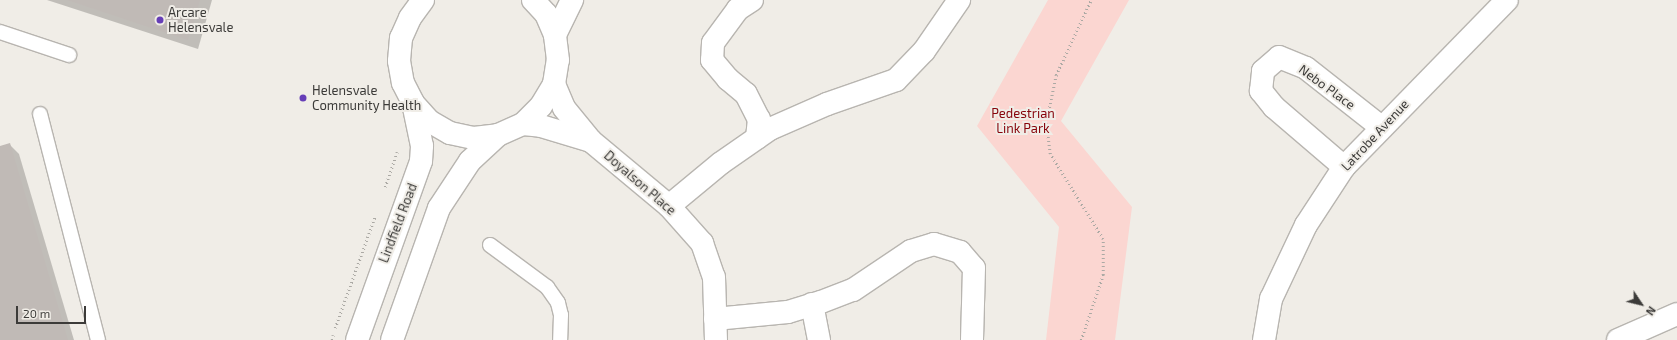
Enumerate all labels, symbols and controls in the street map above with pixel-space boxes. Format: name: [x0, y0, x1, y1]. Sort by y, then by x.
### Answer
place label: Arcare Helensvale: [168, 5, 233, 36]
marker: Arcare Helensvale: [155, 15, 165, 25]
street label: Nebo Place: [1296, 61, 1358, 113]
place label: Helensvale Community Health: [312, 83, 422, 114]
marker: Helensvale Community Health: [297, 92, 309, 104]
street label: Latrobe Avenue: [1338, 96, 1412, 174]
park label: Pedestrian Link Park: [991, 106, 1055, 137]
street label: Doyalson Place: [601, 148, 679, 218]
street label: Lindfield Road: [376, 181, 420, 265]
north arrow: [1621, 284, 1661, 324]
scale bar: [18, 298, 88, 324]
text: N: [1644, 304, 1659, 318]
text: 20 m: [23, 306, 50, 320]

